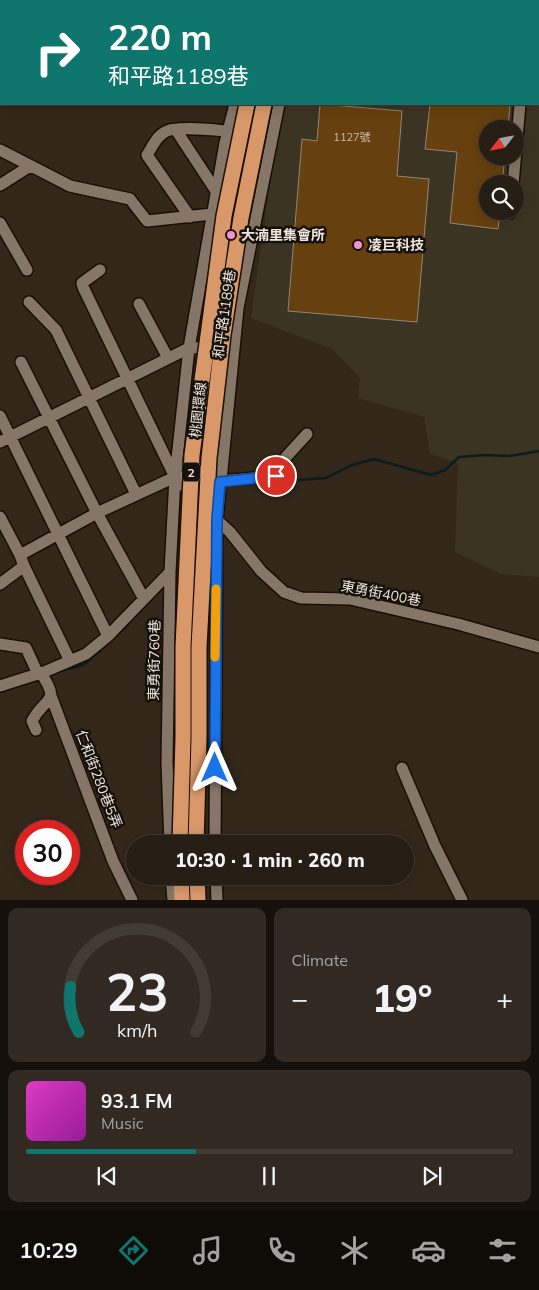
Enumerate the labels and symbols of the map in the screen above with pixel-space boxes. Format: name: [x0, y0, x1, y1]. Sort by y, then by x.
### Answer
north arrow: [479, 120, 524, 165]
house number: 1127號: [333, 130, 371, 144]
place label: 大湳里集會所: [241, 226, 325, 244]
marker: 大湳里集會所: [225, 229, 237, 241]
place label: 凌巨科技: [368, 236, 424, 254]
marker: 凌巨科技: [352, 239, 364, 251]
street label: 和平路1189巷: [209, 268, 239, 360]
street label: 桃園環線: [186, 381, 210, 439]
pin: [255, 455, 297, 497]
road number: 2: [182, 462, 200, 482]
street label: 東勇街400巷: [339, 576, 423, 610]
street label: 東勇街760巷: [144, 619, 164, 701]
street label: 仁和街280巷5弄: [72, 727, 126, 831]
position arrow: [188, 741, 240, 793]
speed limit sign: 30: [15, 820, 80, 885]

